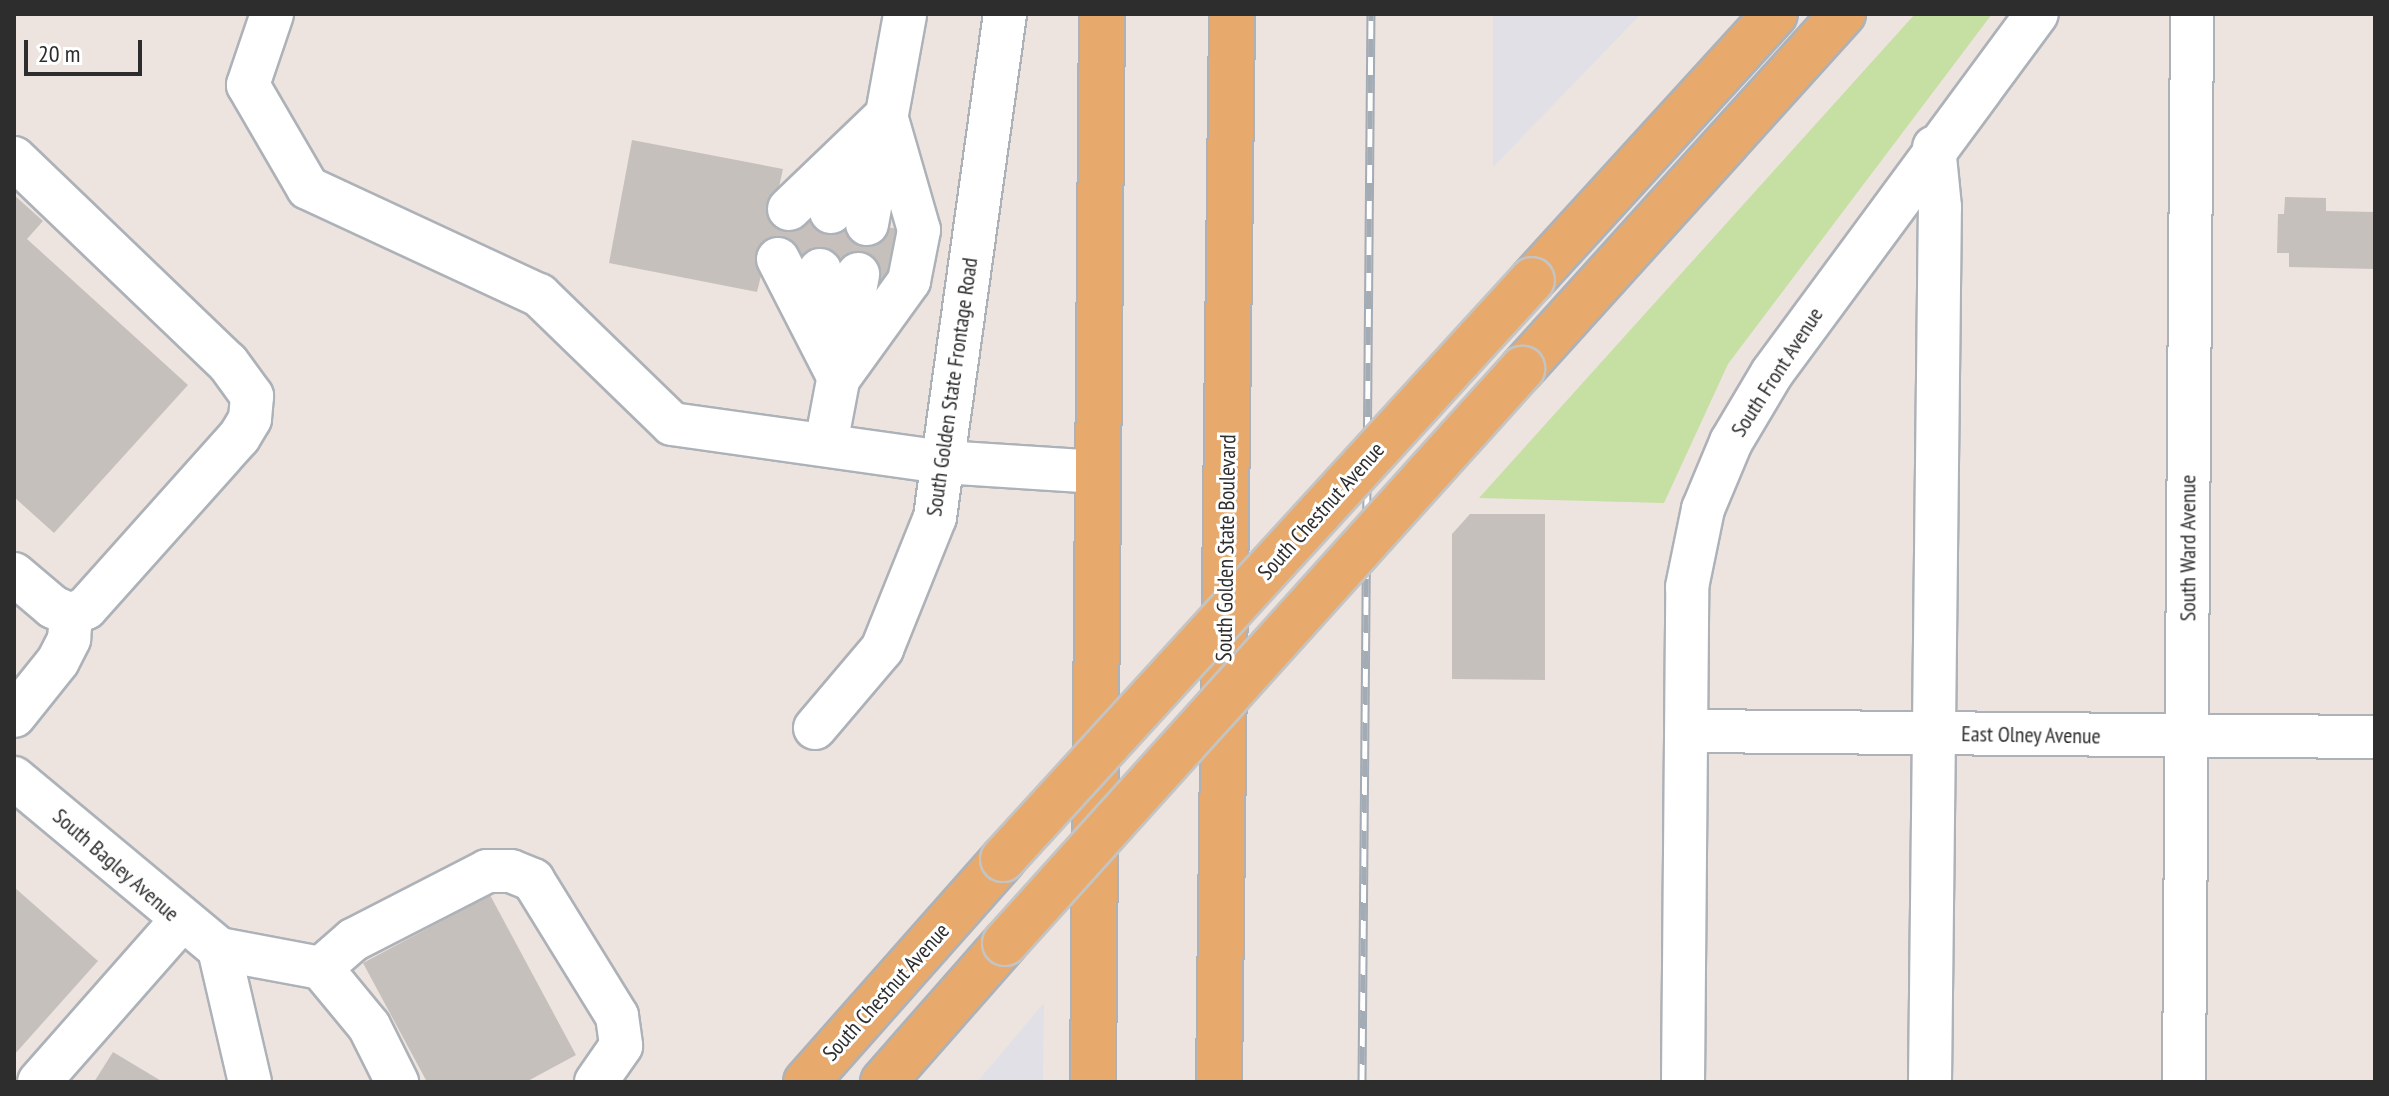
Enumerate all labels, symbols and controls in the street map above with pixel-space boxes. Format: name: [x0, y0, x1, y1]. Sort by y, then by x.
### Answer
scale bar: [28, 24, 146, 74]
text: 20 m: [38, 38, 80, 69]
street label: South Golden State Frontage Road: [921, 256, 983, 518]
street label: South Front Avenue: [1725, 302, 1829, 442]
street label: South Golden State Boulevard: [1211, 434, 1241, 662]
street label: South Chestnut Avenue: [1252, 436, 1390, 586]
street label: South Ward Avenue: [2175, 474, 2201, 622]
street label: East Olney Avenue: [1961, 721, 2101, 749]
street label: South Bagley Avenue: [47, 803, 185, 927]
street label: South Chestnut Avenue: [817, 917, 955, 1067]

